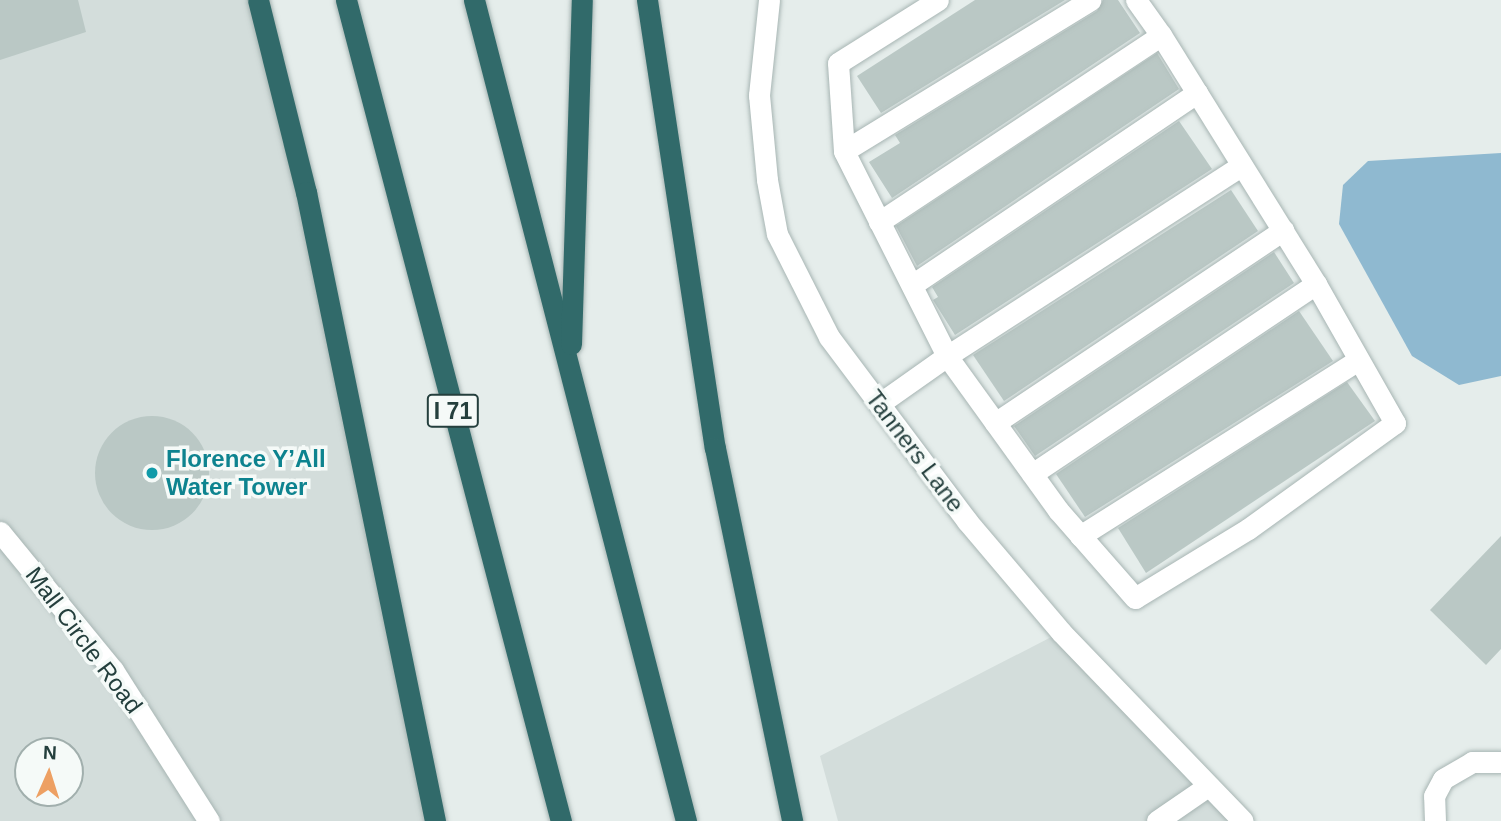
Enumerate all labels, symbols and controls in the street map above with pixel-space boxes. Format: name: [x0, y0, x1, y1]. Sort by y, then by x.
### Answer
street label: Tanners Lane: [860, 384, 970, 518]
road number: I 71: [427, 392, 479, 430]
place label: Florence Y’All Water Tower: [166, 445, 326, 501]
marker: Florence Y’All Water Tower: [144, 465, 160, 481]
street label: Mall Circle Road: [20, 561, 148, 719]
north arrow: [14, 737, 84, 807]
text: N: [43, 742, 57, 763]

